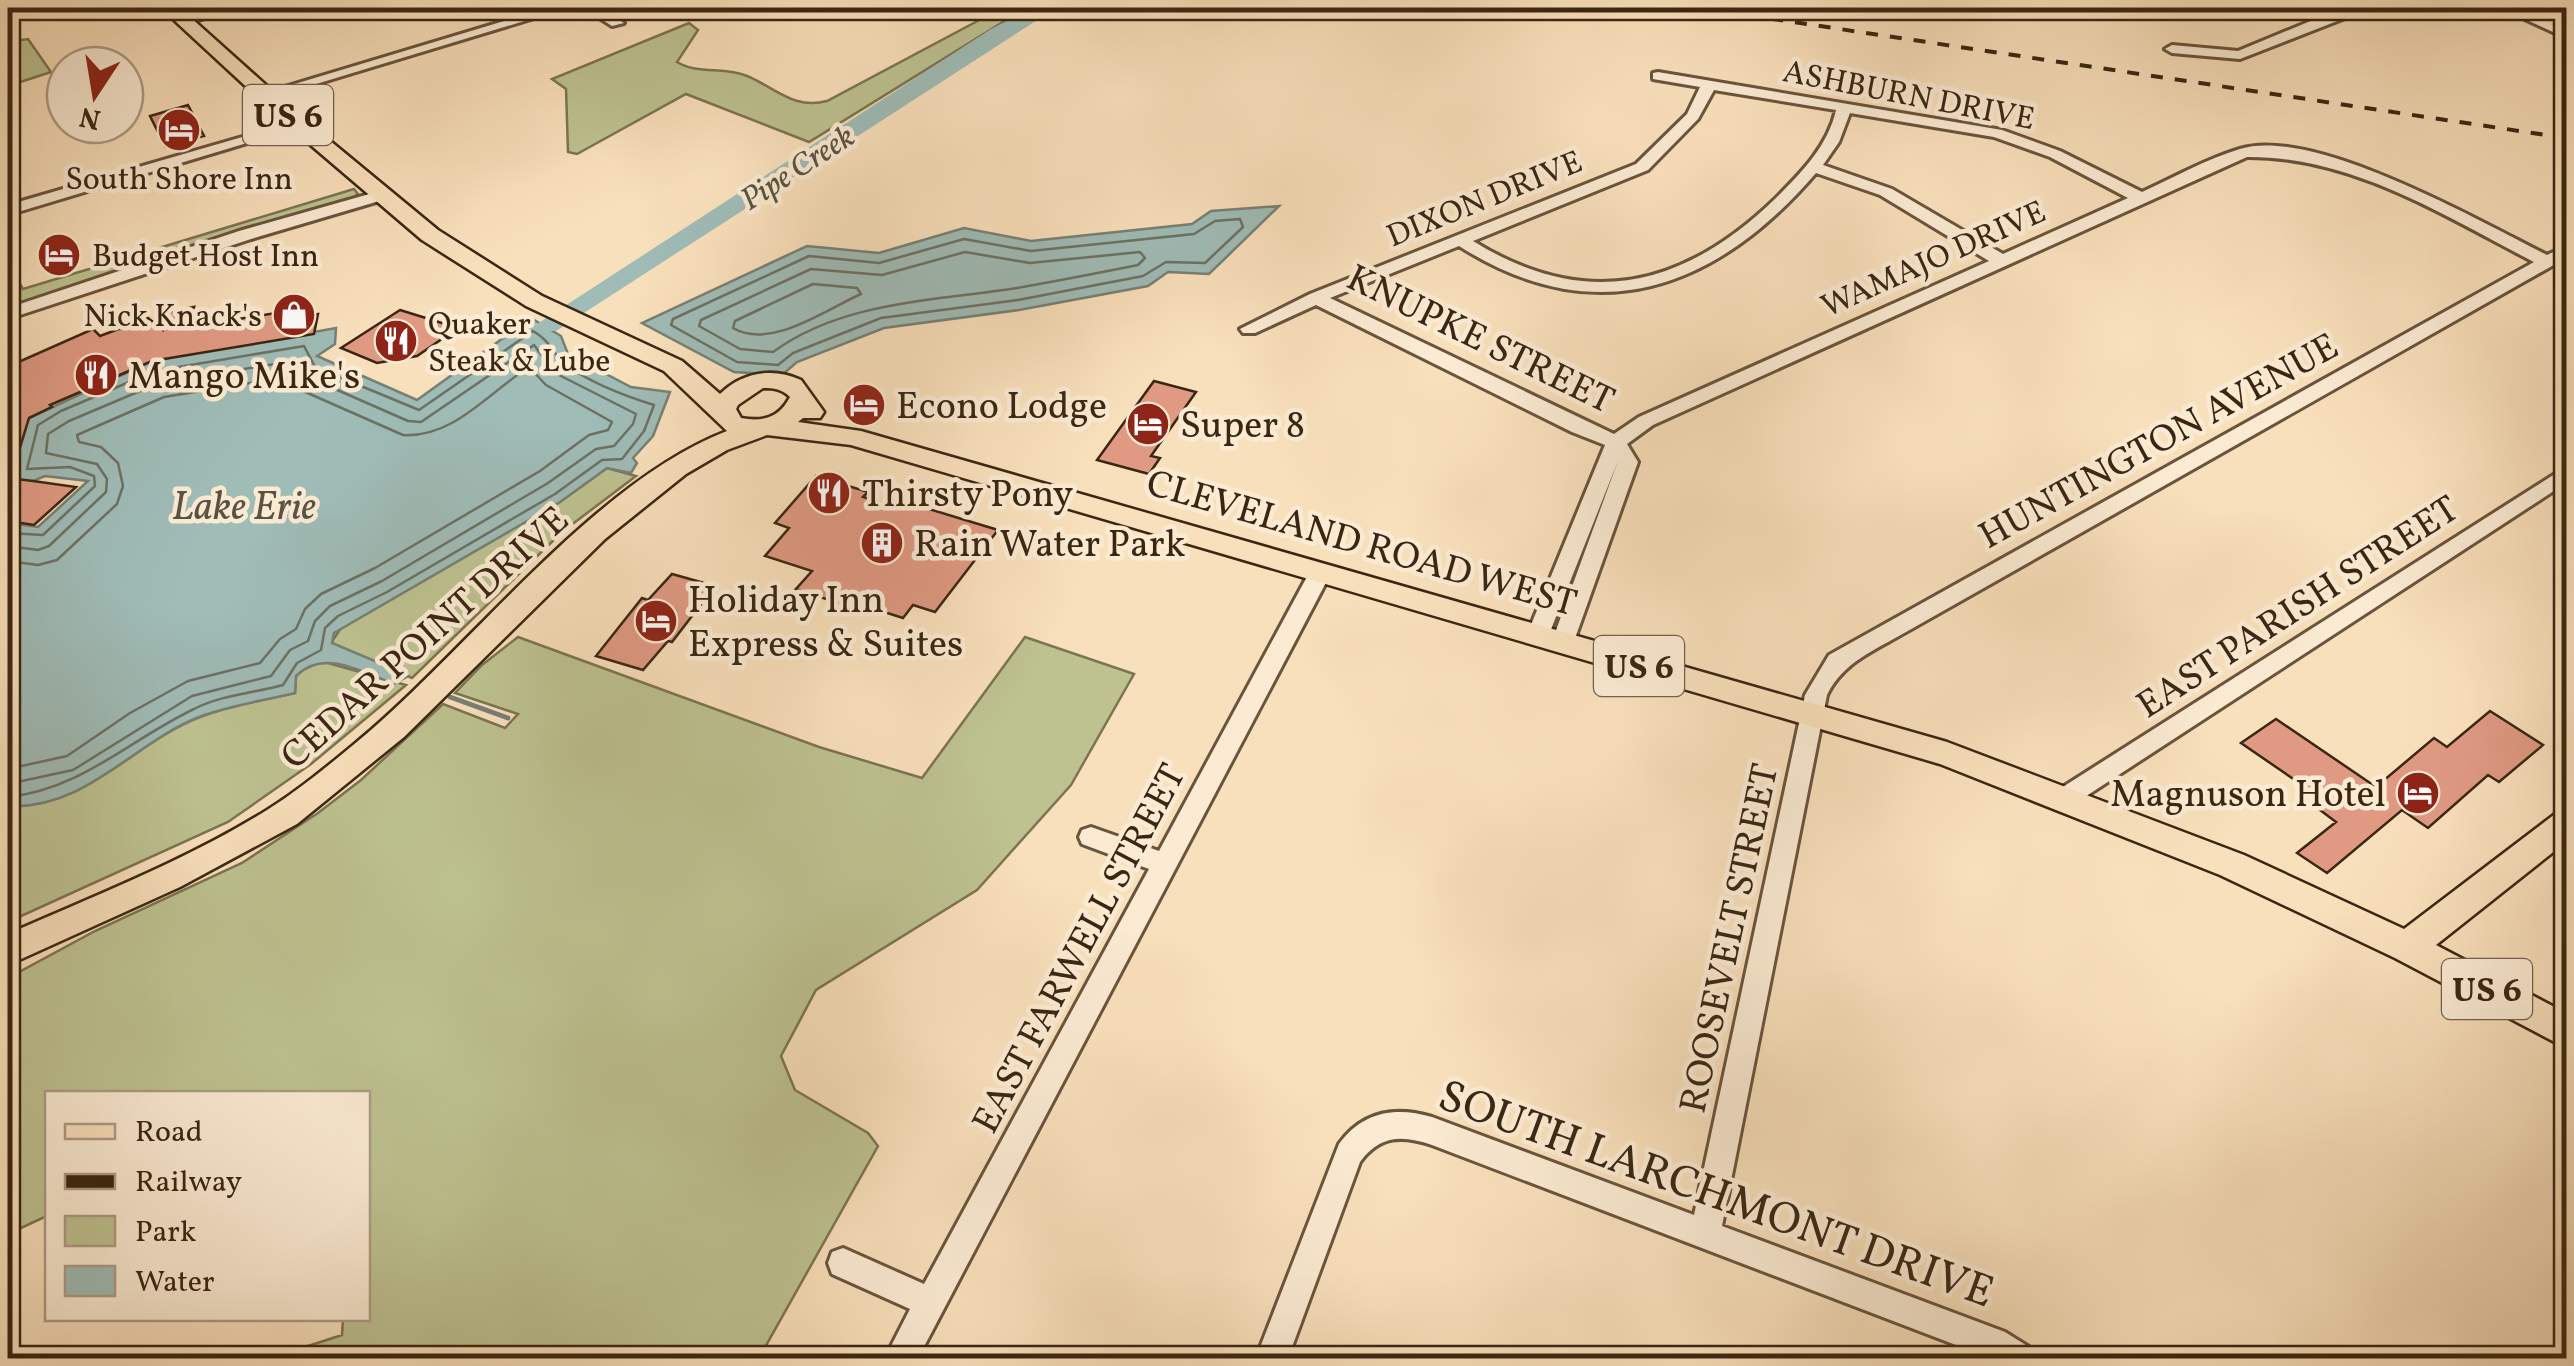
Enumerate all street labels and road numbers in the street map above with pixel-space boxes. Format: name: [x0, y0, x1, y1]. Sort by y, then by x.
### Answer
street label: ASHBURN DRIVE: [1779, 51, 2038, 143]
road number: US 6: [243, 85, 333, 145]
street label: DIXON DRIVE: [1381, 142, 1589, 260]
street label: WAMAJO DRIVE: [1815, 191, 2054, 330]
street label: KNUPKE STREET: [1337, 253, 1622, 429]
street label: HUNTINGTON AVENUE: [1970, 322, 2349, 564]
street label: CLEVELAND ROAD WEST: [1140, 459, 1582, 632]
street label: EAST PARISH STREET: [2127, 485, 2470, 733]
street label: CEDAR POINT DRIVE: [271, 496, 582, 784]
road number: US 6: [1594, 636, 1684, 696]
street label: EAST FARWELL STREET: [961, 756, 1201, 1144]
street label: ROOSEVELT STREET: [1669, 759, 1794, 1118]
road number: US 6: [2442, 959, 2532, 1019]
street label: SOUTH LARCHMONT DRIVE: [1429, 1066, 2002, 1326]

